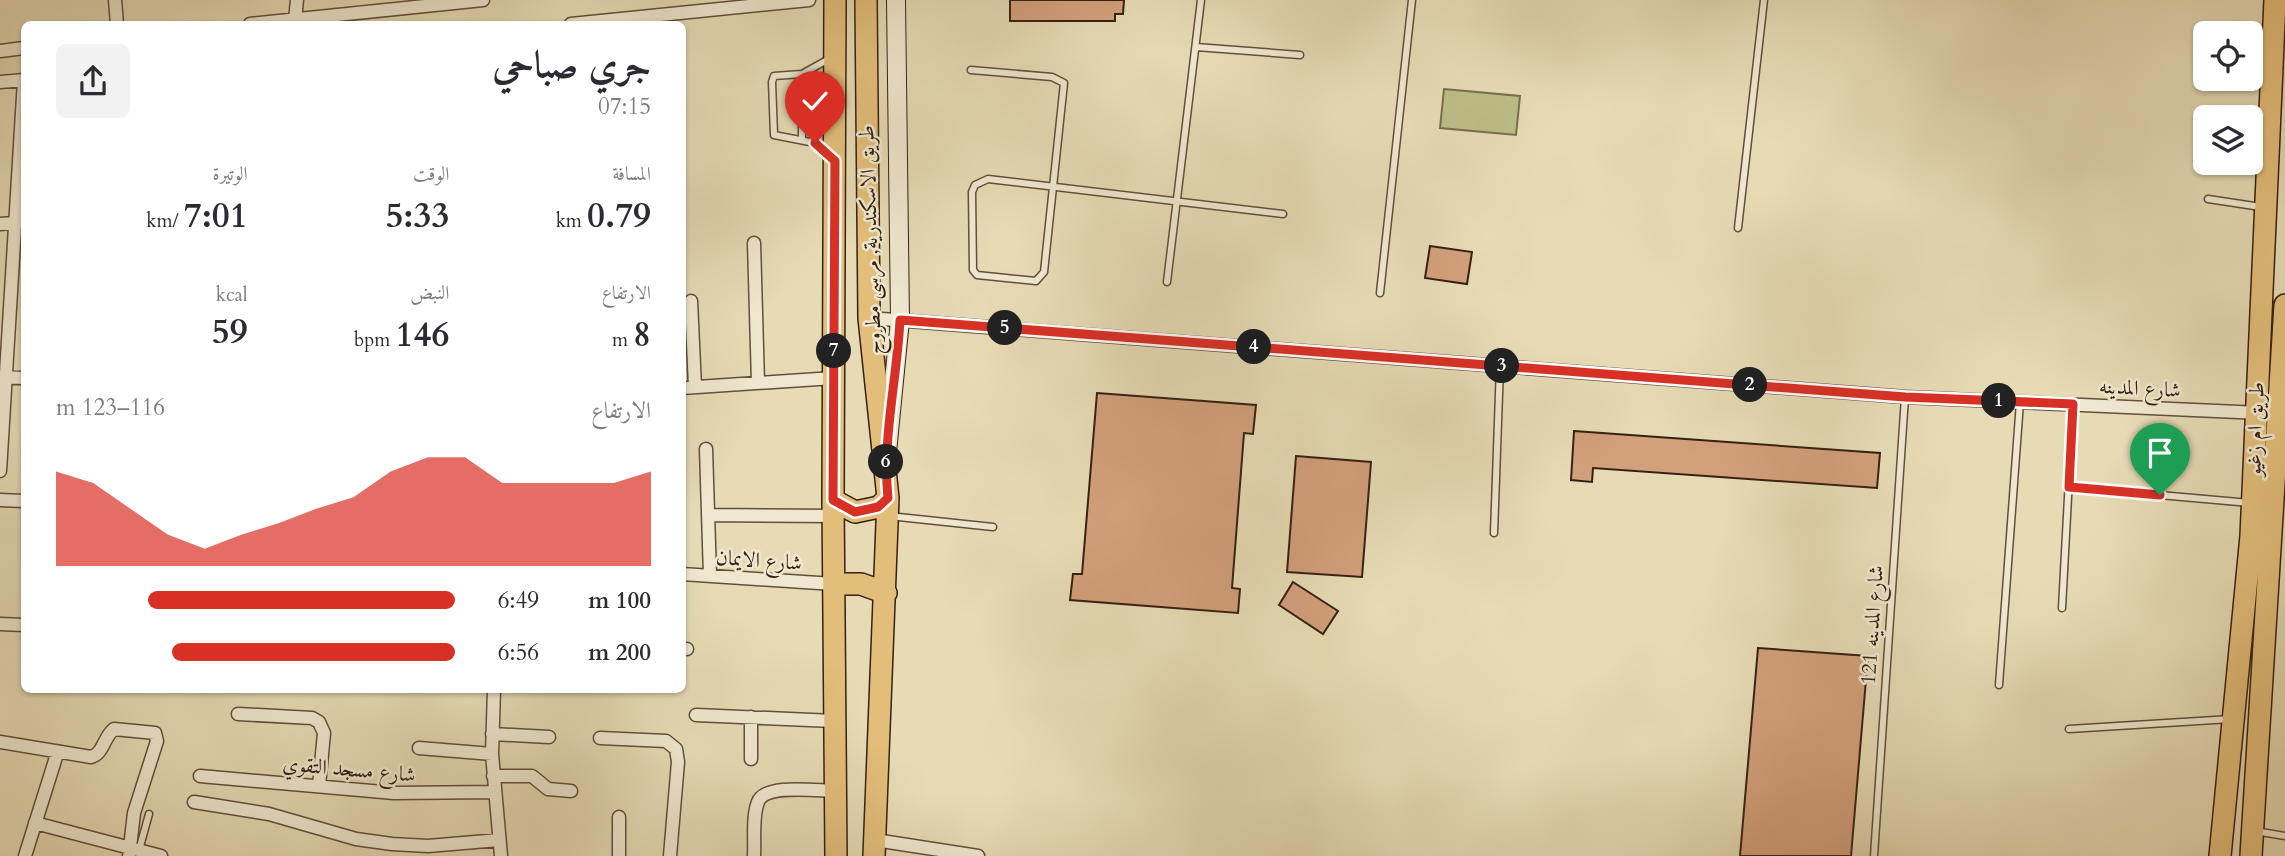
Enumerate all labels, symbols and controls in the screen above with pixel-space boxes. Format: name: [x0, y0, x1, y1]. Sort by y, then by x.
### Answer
map controls: [2193, 21, 2263, 175]
button: locate: [2193, 21, 2263, 91]
text: جري صباحي: [492, 39, 651, 91]
button: share: [56, 44, 130, 118]
pin: [785, 71, 845, 143]
icon: check: [796, 82, 834, 120]
text: 07:15: [598, 91, 651, 122]
button: layers: [2193, 105, 2263, 175]
street label: طريق الاسكندرية, مرسى مطروح: [852, 124, 893, 355]
text: الوتيرة: [213, 161, 248, 187]
text: الوقت: [413, 161, 449, 187]
text: المسافة: [612, 161, 651, 187]
text: 7:01: [184, 192, 248, 240]
text: 5:33: [385, 192, 449, 240]
text: 0.79: [587, 192, 651, 240]
text: /km: [146, 208, 184, 234]
text: km: [556, 208, 587, 234]
text: النبض: [410, 280, 449, 306]
text: الارتفاع: [602, 280, 651, 306]
text: kcal: [216, 282, 248, 308]
text: 59: [212, 308, 248, 356]
pin: 5: [988, 310, 1023, 346]
text: 146: [396, 311, 449, 359]
text: 8: [633, 311, 651, 359]
text: 5: [1000, 314, 1009, 340]
text: bpm: [354, 327, 396, 353]
text: m: [612, 327, 633, 353]
pin: 4: [1236, 330, 1272, 364]
text: 4: [1249, 333, 1258, 359]
pin: 7: [816, 334, 852, 368]
text: 7: [829, 337, 838, 363]
pin: 3: [1484, 348, 1520, 384]
text: 3: [1497, 352, 1506, 378]
pin: 2: [1732, 368, 1768, 402]
text: 2: [1745, 371, 1754, 397]
street label: شارع المدينه: [2098, 372, 2182, 408]
street label: طريق ام زغيو: [2239, 381, 2275, 479]
pin: 1: [1982, 384, 2016, 418]
text: 1: [1994, 387, 2003, 413]
text: 116–123 m: [56, 392, 165, 423]
text: الارتفاع: [591, 395, 651, 426]
pin: [2130, 423, 2190, 495]
icon: arrive: [2141, 434, 2179, 472]
pin: 6: [868, 444, 903, 480]
text: 6: [881, 448, 890, 474]
street label: شارع الايمان: [715, 543, 803, 581]
street label: شارع المدينه 121: [1854, 564, 1894, 686]
text: 6:49: [498, 585, 539, 616]
text: 100 m: [588, 585, 651, 616]
text: 6:56: [498, 637, 539, 668]
text: 200 m: [588, 637, 651, 668]
street label: شارع مسجد التقوي: [281, 749, 417, 793]

